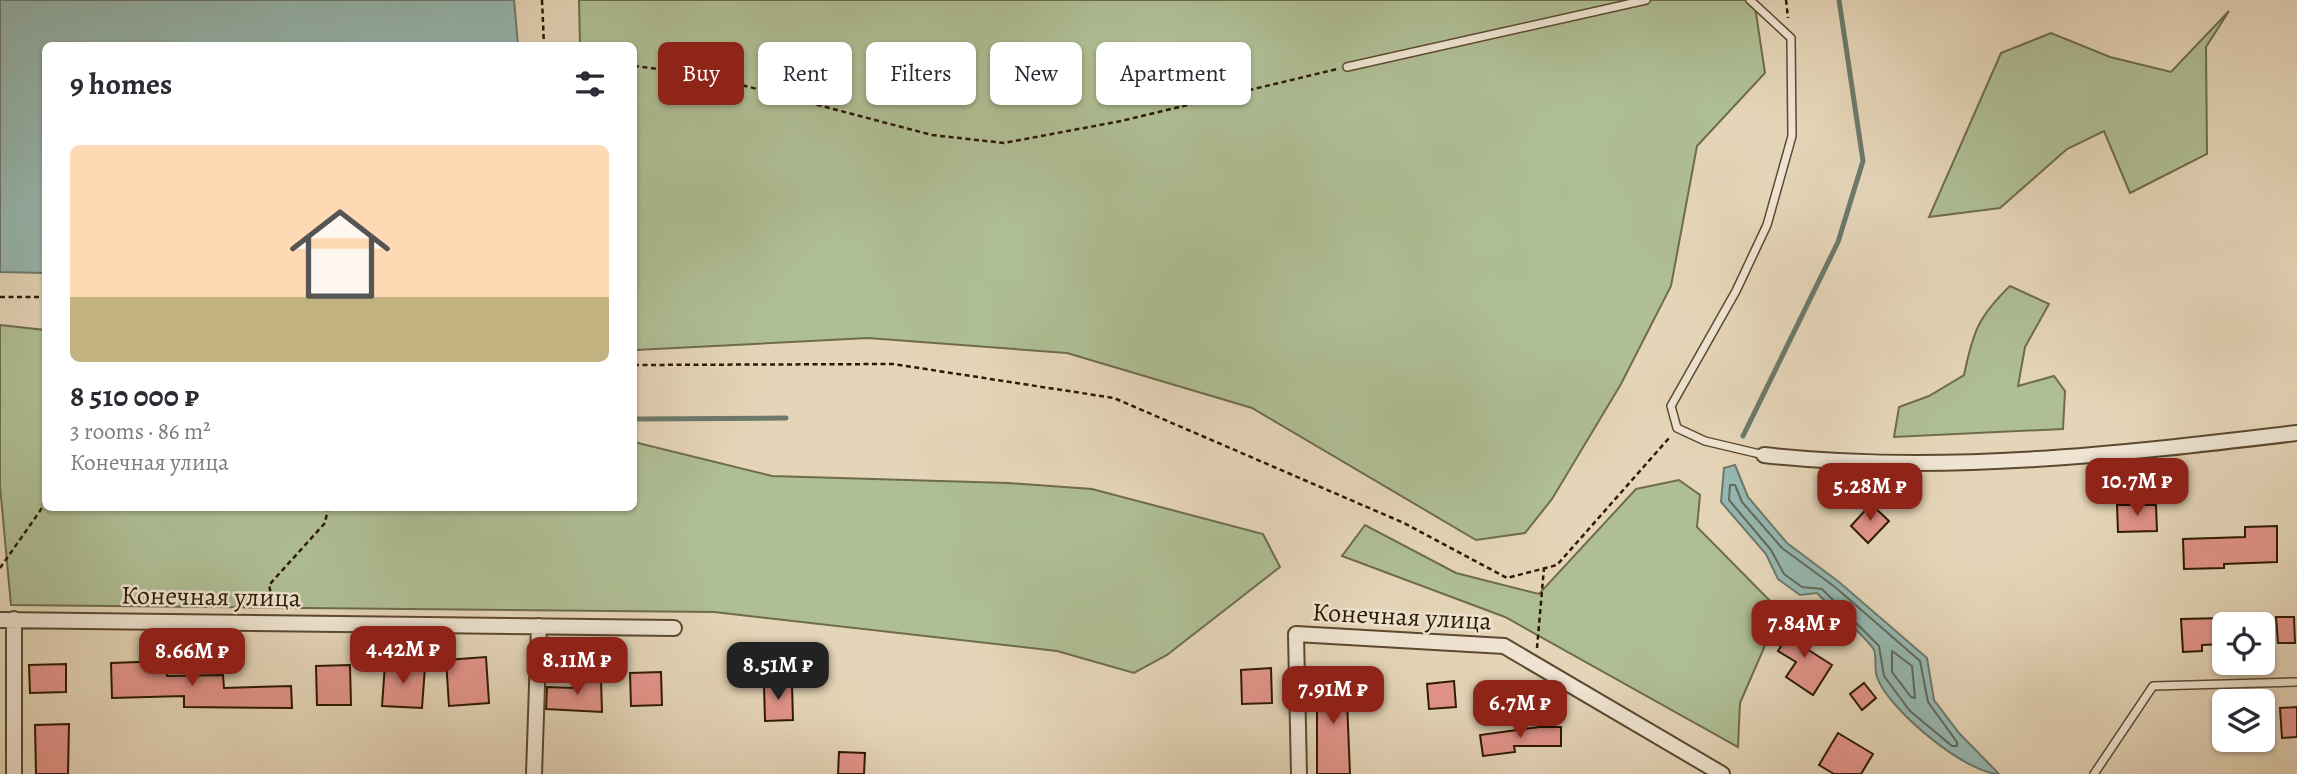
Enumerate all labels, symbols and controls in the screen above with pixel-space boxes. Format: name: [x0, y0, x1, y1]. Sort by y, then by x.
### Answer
chip: Buy: [658, 42, 744, 105]
chip: Rent: [758, 42, 852, 105]
chip: Filters: [866, 42, 976, 105]
chip: New: [990, 42, 1082, 105]
chip: Apartment: [1096, 42, 1251, 105]
text: 9 homes: [70, 64, 172, 104]
icon: filters: [571, 65, 609, 103]
icon: home: [277, 191, 403, 317]
text: 8 510 000 ₽: [70, 376, 199, 416]
text: 3 rooms · 86 m²: [70, 416, 211, 447]
text: Конечная улица: [70, 447, 229, 478]
pin: 10.7M ₽: [2072, 458, 2202, 518]
pin: 5.28M ₽: [1805, 463, 1935, 523]
text: 10.7M ₽: [2102, 465, 2172, 496]
text: 5.28M ₽: [1833, 470, 1907, 501]
street label: Конечная улица: [121, 577, 301, 616]
street label: Конечная улица: [1311, 594, 1493, 639]
pin: 7.84M ₽: [1739, 600, 1869, 660]
text: 7.84M ₽: [1767, 607, 1841, 638]
map controls: [2212, 612, 2275, 752]
button: locate: [2212, 612, 2275, 675]
pin: 4.42M ₽: [338, 626, 468, 686]
pin: 8.66M ₽: [127, 628, 257, 688]
text: 4.42M ₽: [366, 633, 440, 664]
text: 8.66M ₽: [155, 635, 229, 666]
pin: 8.11M ₽: [512, 638, 642, 697]
pin: 8.51M ₽: [713, 642, 843, 702]
text: 8.11M ₽: [543, 644, 611, 675]
text: 8.51M ₽: [743, 649, 813, 680]
pin: 7.91M ₽: [1268, 666, 1398, 726]
text: 7.91M ₽: [1298, 673, 1368, 704]
pin: 6.7M ₽: [1463, 680, 1577, 740]
text: 6.7M ₽: [1489, 687, 1551, 718]
button: layers: [2212, 689, 2275, 752]

